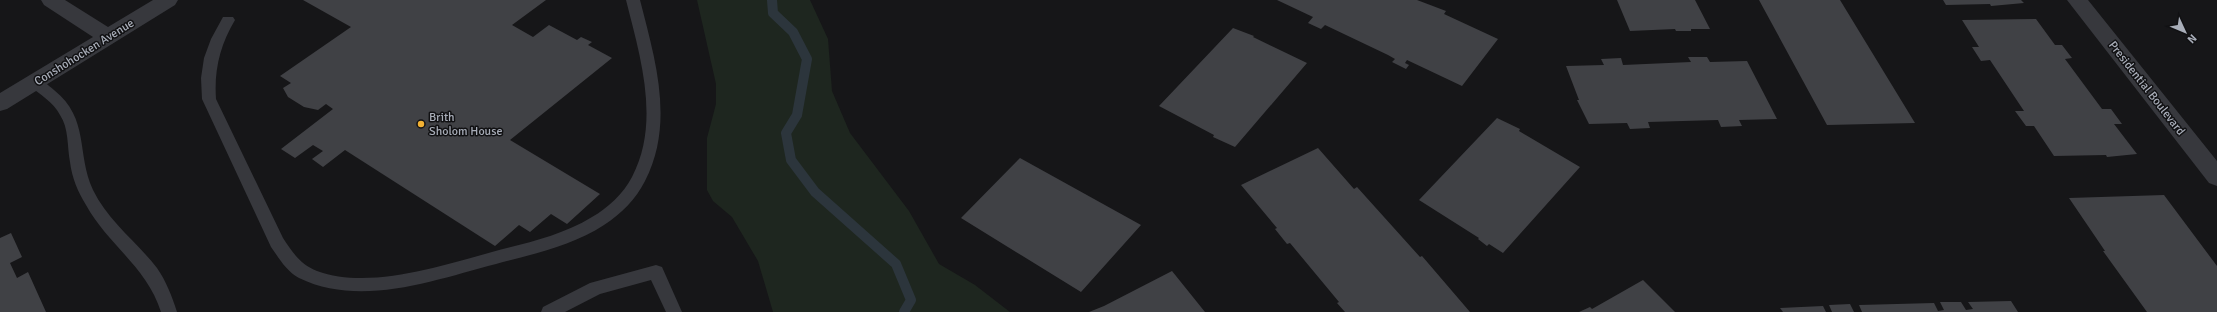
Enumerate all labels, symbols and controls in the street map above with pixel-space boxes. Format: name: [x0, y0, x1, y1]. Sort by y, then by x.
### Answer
north arrow: [2165, 12, 2205, 52]
street label: Conshohocken Avenue: [32, 16, 137, 89]
text: N: [2184, 31, 2199, 46]
street label: Presidential Boulevard: [2105, 38, 2188, 138]
place label: Brith Sholom House: [429, 110, 502, 139]
marker: Brith Sholom House: [416, 119, 426, 129]

